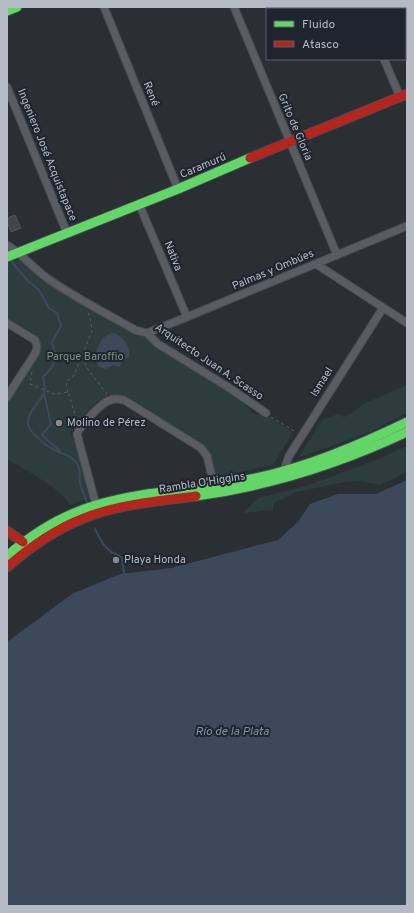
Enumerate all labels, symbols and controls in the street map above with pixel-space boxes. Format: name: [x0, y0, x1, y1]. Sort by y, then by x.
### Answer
legend: [266, 8, 406, 60]
text: Fluido: [302, 17, 335, 33]
text: Atasco: [302, 37, 339, 53]
street label: René: [140, 80, 162, 108]
street label: Ingeniero José Acquistapace: [14, 87, 80, 223]
street label: Grito de Gloria: [275, 91, 315, 163]
street label: Caramurú: [178, 150, 228, 182]
street label: Nativa: [161, 239, 185, 273]
street label: Palmas y Ombúes: [230, 246, 316, 294]
street label: Arquitecto Juan A. Scasso: [152, 320, 266, 404]
park label: Parque Baroffio: [46, 350, 124, 364]
street label: Ismael: [308, 365, 336, 399]
place label: Molino de Pérez: [67, 416, 146, 430]
marker: Molino de Pérez: [54, 418, 64, 428]
street label: Rambla O'Higgins: [158, 469, 246, 497]
place label: Playa Honda: [124, 553, 186, 567]
marker: Playa Honda: [111, 555, 121, 565]
water label: Río de la Plata: [195, 724, 270, 740]

